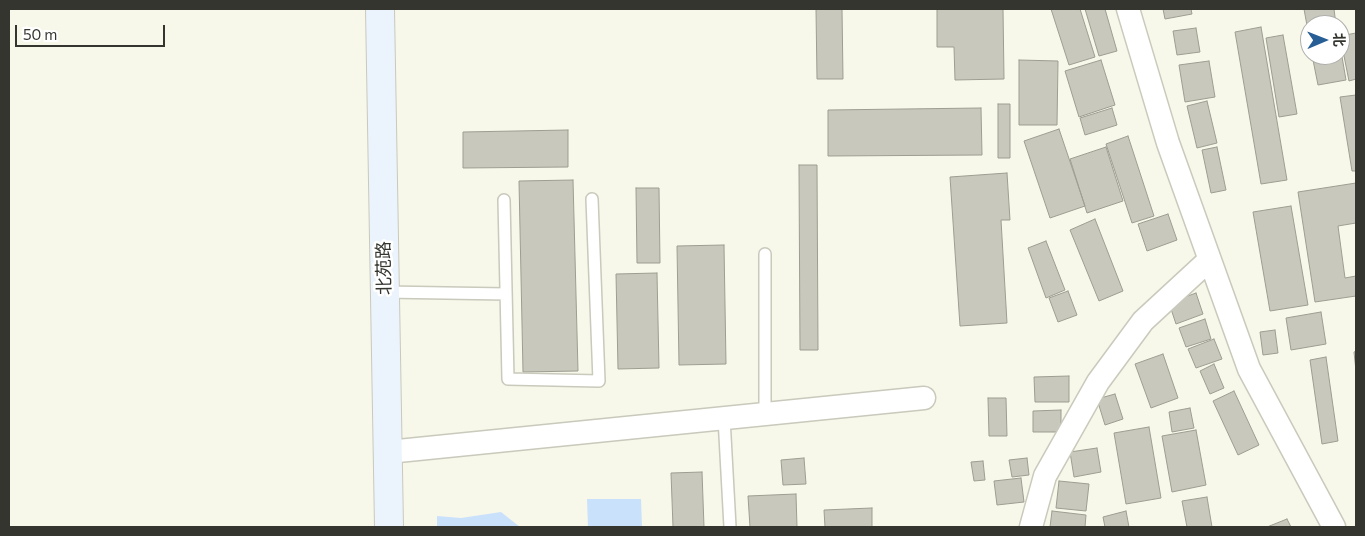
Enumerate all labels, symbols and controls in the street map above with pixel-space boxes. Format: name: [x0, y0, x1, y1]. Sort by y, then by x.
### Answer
scale bar: [18, 15, 168, 47]
north arrow: [1300, 15, 1350, 65]
text: 50 m: [23, 25, 57, 43]
text: 北: [1331, 33, 1348, 47]
street label: 北苑路: [373, 241, 395, 295]

